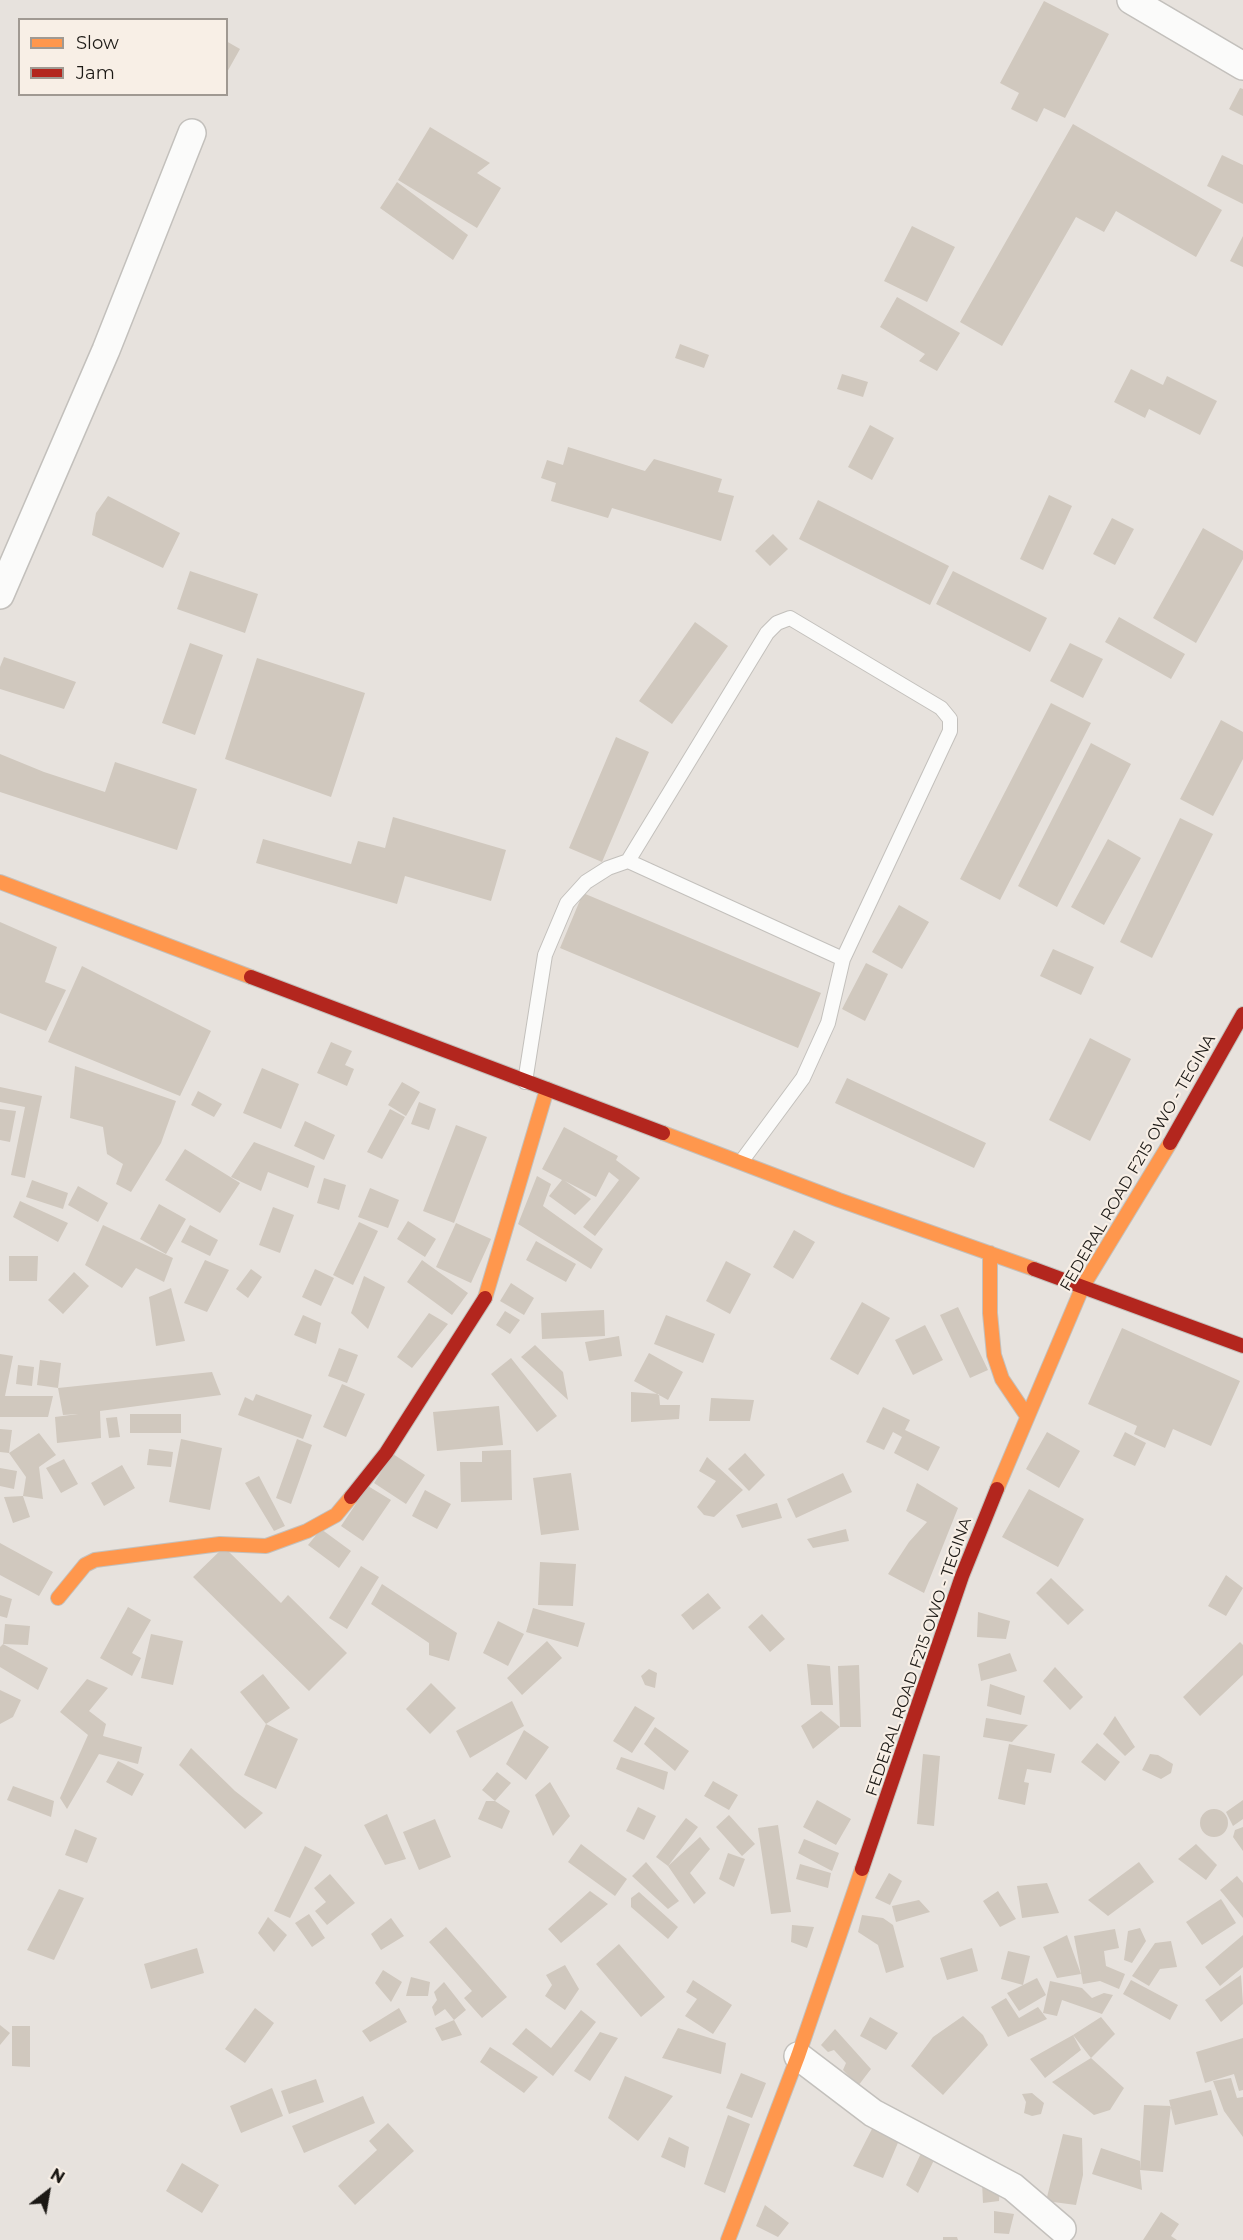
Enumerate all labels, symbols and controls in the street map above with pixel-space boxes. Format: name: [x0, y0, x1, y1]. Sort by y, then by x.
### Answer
legend: [18, 18, 228, 96]
text: Slow: [76, 32, 119, 54]
text: Jam: [76, 62, 115, 84]
street label: FEDERAL ROAD F215 OWO - TEGINA: [1056, 1031, 1220, 1295]
street label: FEDERAL ROAD F215 OWO - TEGINA: [862, 1515, 976, 1799]
north arrow: [18, 2162, 78, 2222]
text: N: [47, 2165, 68, 2188]

